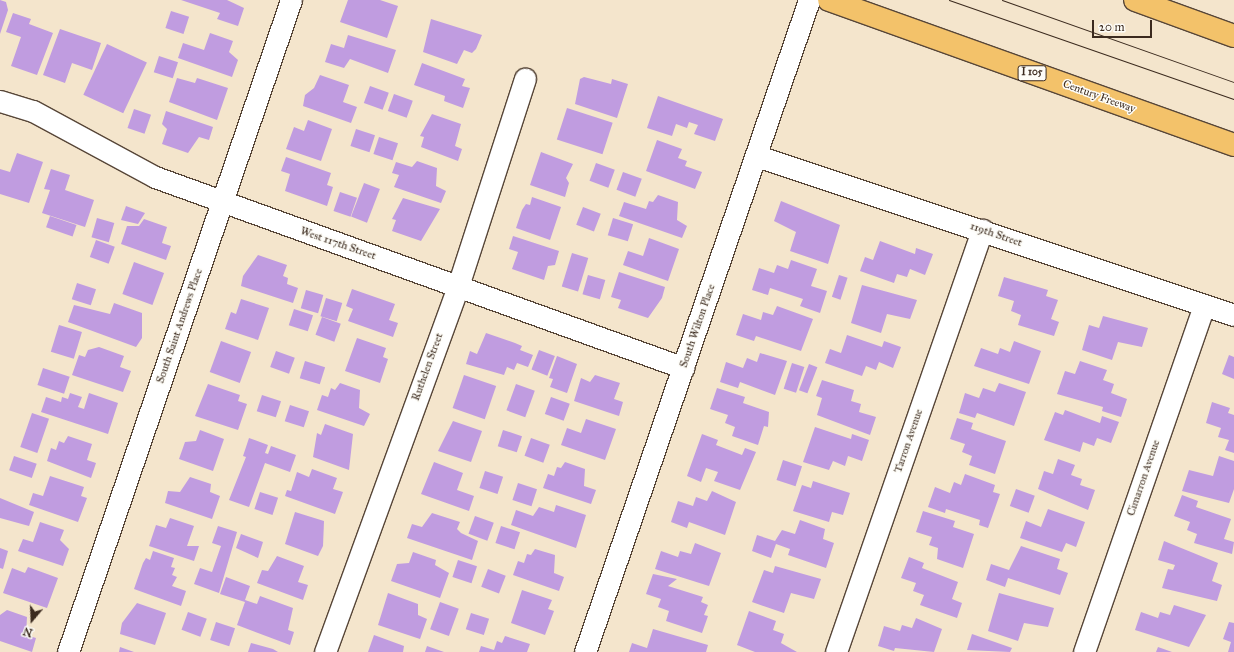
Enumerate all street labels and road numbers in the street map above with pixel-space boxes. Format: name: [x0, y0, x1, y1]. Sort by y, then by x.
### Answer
road number: I 105: [1017, 65, 1047, 81]
street label: Century Freeway: [1061, 78, 1137, 116]
street label: 119th Street: [968, 220, 1024, 250]
street label: West 117th Street: [298, 225, 378, 263]
street label: South Saint Andrews Place: [154, 267, 206, 385]
street label: South Wilton Place: [678, 282, 718, 370]
street label: Ruthelen Street: [410, 331, 446, 403]
street label: Tarron Avenue: [892, 407, 926, 475]
street label: Cimarron Avenue: [1125, 438, 1163, 518]

